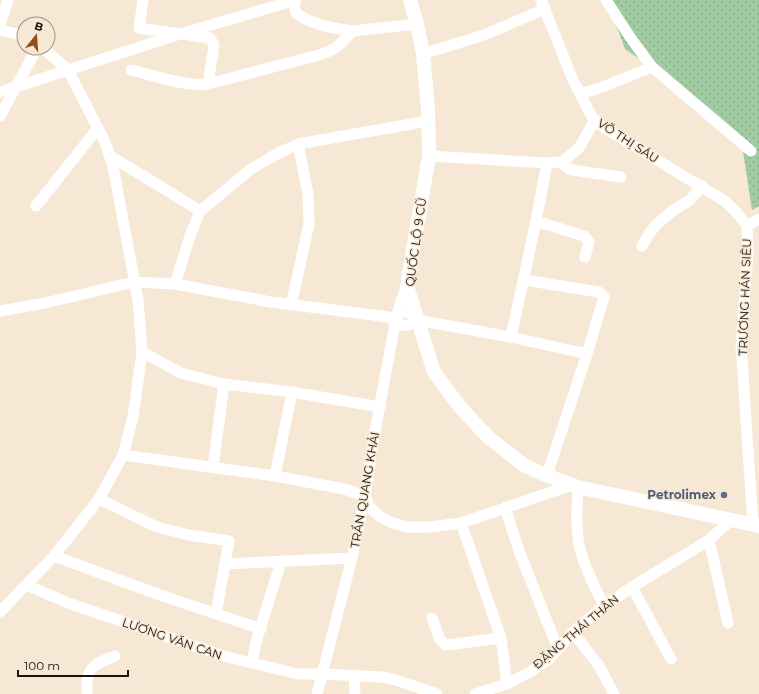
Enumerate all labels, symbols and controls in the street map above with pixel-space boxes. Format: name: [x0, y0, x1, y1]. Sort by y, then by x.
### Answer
north arrow: [16, 16, 56, 56]
text: B: [33, 19, 45, 34]
street label: VÕ THỊ SÁU: [595, 115, 662, 166]
street label: QUỐC LỘ 9 CŨ: [402, 196, 429, 287]
street label: TRƯƠNG HÁN SIÊU: [735, 238, 754, 356]
street label: TRẦN QUANG KHẢI: [347, 431, 382, 549]
place label: Petrolimex: [647, 487, 717, 502]
marker: Petrolimex: [719, 490, 729, 500]
street label: ĐẶNG THÁI THÂN: [530, 591, 622, 672]
street label: LƯƠNG VĂN CAN: [120, 614, 224, 663]
scale bar: [18, 652, 128, 678]
text: 100 m: [24, 658, 60, 673]

